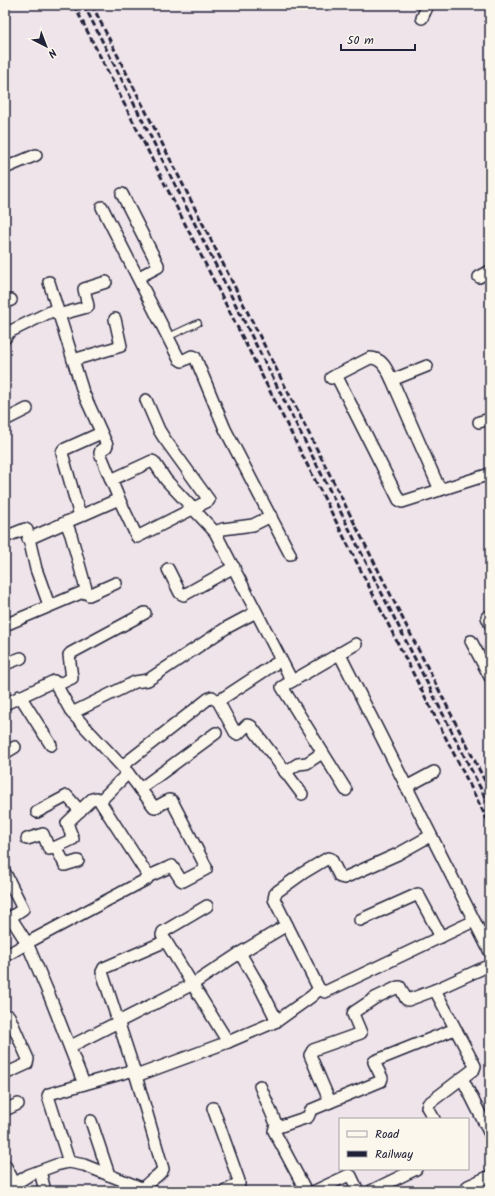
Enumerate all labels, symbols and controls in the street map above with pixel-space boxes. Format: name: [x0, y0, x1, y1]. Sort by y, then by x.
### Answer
north arrow: [26, 26, 66, 66]
scale bar: [341, 26, 415, 52]
text: 50 m: [347, 31, 374, 50]
text: N: [43, 44, 61, 62]
legend: [339, 1118, 469, 1170]
text: Road: [375, 1125, 400, 1144]
text: Railway: [375, 1145, 413, 1164]

